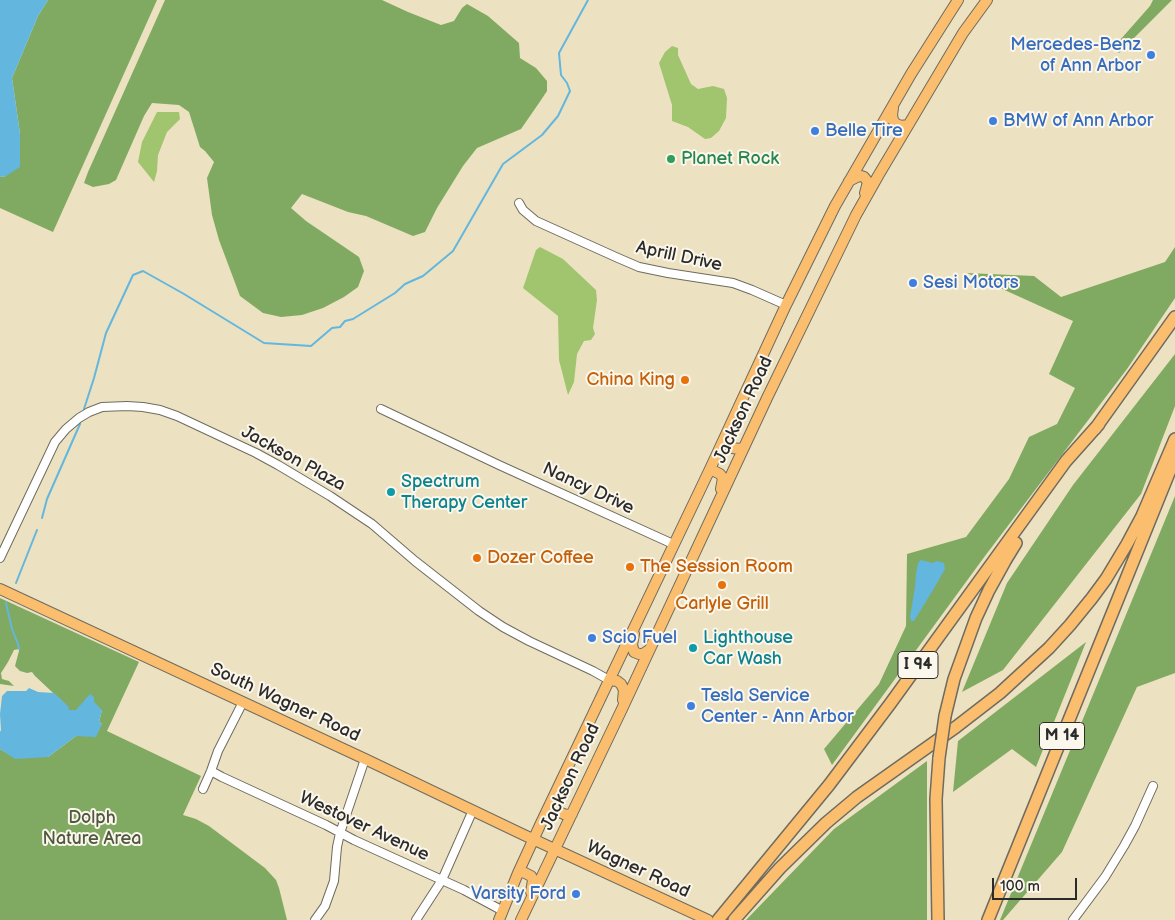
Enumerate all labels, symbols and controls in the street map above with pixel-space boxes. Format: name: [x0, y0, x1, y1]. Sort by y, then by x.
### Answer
place label: Mercedes-Benz of Ann Arbor: [1010, 34, 1141, 76]
marker: Mercedes-Benz of Ann Arbor: [1145, 49, 1157, 61]
place label: BMW of Ann Arbor: [1003, 110, 1153, 132]
marker: BMW of Ann Arbor: [987, 115, 999, 127]
place label: Belle Tire: [825, 120, 903, 142]
marker: Belle Tire: [809, 125, 821, 137]
place label: Planet Rock: [681, 148, 779, 170]
marker: Planet Rock: [665, 153, 677, 165]
street label: Aprill Drive: [634, 237, 724, 277]
place label: Sesi Motors: [923, 272, 1019, 294]
marker: Sesi Motors: [907, 277, 919, 289]
street label: Jackson Road: [710, 353, 778, 467]
place label: China King: [586, 369, 675, 391]
marker: China King: [679, 374, 691, 386]
street label: Jackson Plaza: [237, 421, 349, 497]
street label: Nancy Drive: [539, 458, 637, 520]
place label: Spectrum Therapy Center: [401, 471, 527, 514]
marker: Spectrum Therapy Center: [385, 486, 397, 498]
place label: Dozer Coffee: [487, 547, 594, 569]
marker: Dozer Coffee: [471, 552, 483, 564]
place label: The Session Room: [640, 556, 793, 578]
marker: The Session Room: [624, 561, 636, 573]
marker: Carlyle Grill: [716, 579, 728, 591]
place label: Carlyle Grill: [675, 593, 769, 615]
place label: Scio Fuel: [602, 627, 677, 649]
place label: Lighthouse Car Wash: [703, 627, 793, 670]
marker: Scio Fuel: [586, 632, 598, 644]
marker: Lighthouse Car Wash: [687, 642, 699, 654]
road number: I 94: [898, 652, 938, 678]
street label: South Wagner Road: [207, 659, 363, 747]
place label: Tesla Service Center - Ann Arbor: [701, 685, 854, 728]
marker: Tesla Service Center - Ann Arbor: [685, 700, 697, 712]
street label: Jackson Road: [537, 720, 605, 834]
road number: M 14: [1040, 722, 1084, 749]
street label: Westover Avenue: [296, 787, 432, 867]
park label: Dolph Nature Area: [43, 807, 141, 850]
street label: Wagner Road: [583, 837, 693, 903]
scale bar: [995, 868, 1080, 900]
text: 100 m: [1000, 877, 1040, 896]
place label: Varsity Ford: [471, 883, 566, 905]
marker: Varsity Ford: [570, 888, 582, 900]

